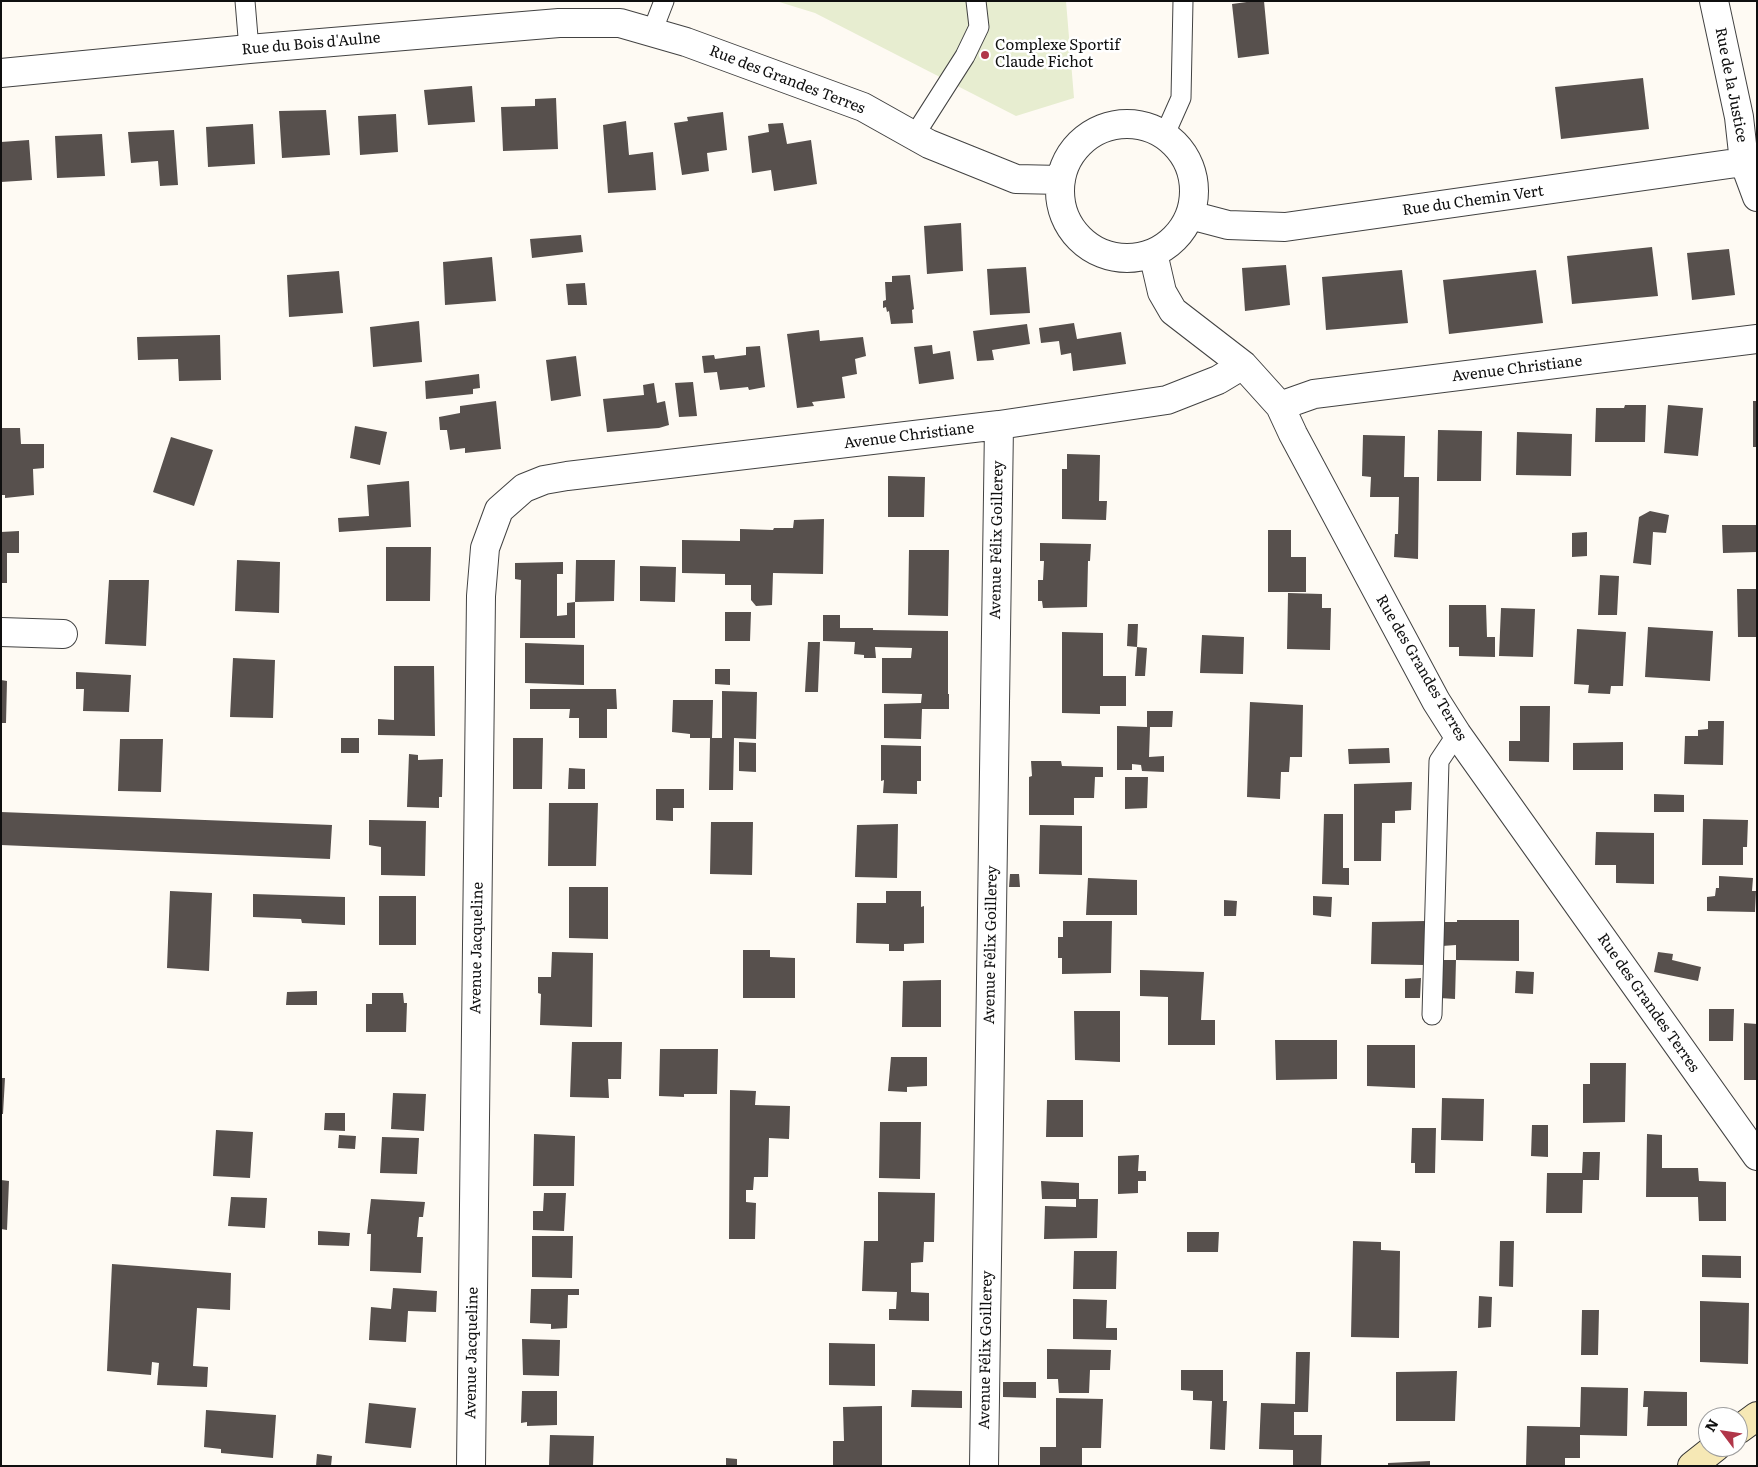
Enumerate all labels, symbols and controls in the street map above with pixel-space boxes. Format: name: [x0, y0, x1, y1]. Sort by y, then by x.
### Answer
street label: Rue de la Justice: [1711, 26, 1751, 144]
street label: Rue du Bois d'Aulne: [241, 29, 381, 59]
place label: Complexe Sportif Claude Fichot: [995, 37, 1120, 72]
street label: Rue des Grandes Terres: [707, 42, 867, 118]
marker: Complexe Sportif Claude Fichot: [979, 49, 991, 61]
street label: Rue du Chemin Vert: [1401, 182, 1545, 220]
street label: Avenue Christiane: [1451, 352, 1583, 386]
street label: Avenue Christiane: [843, 419, 975, 453]
street label: Avenue Félix Goillerey: [987, 460, 1007, 620]
street label: Rue des Grandes Terres: [1372, 592, 1470, 744]
street label: Avenue Félix Goillerey: [981, 865, 1001, 1025]
street label: Avenue Jacqueline: [467, 882, 487, 1014]
street label: Rue des Grandes Terres: [1593, 930, 1703, 1076]
street label: Avenue Félix Goillerey: [976, 1270, 996, 1430]
street label: Avenue Jacqueline: [462, 1287, 482, 1419]
north arrow: [1698, 1407, 1748, 1457]
text: N: [1699, 1415, 1723, 1435]

